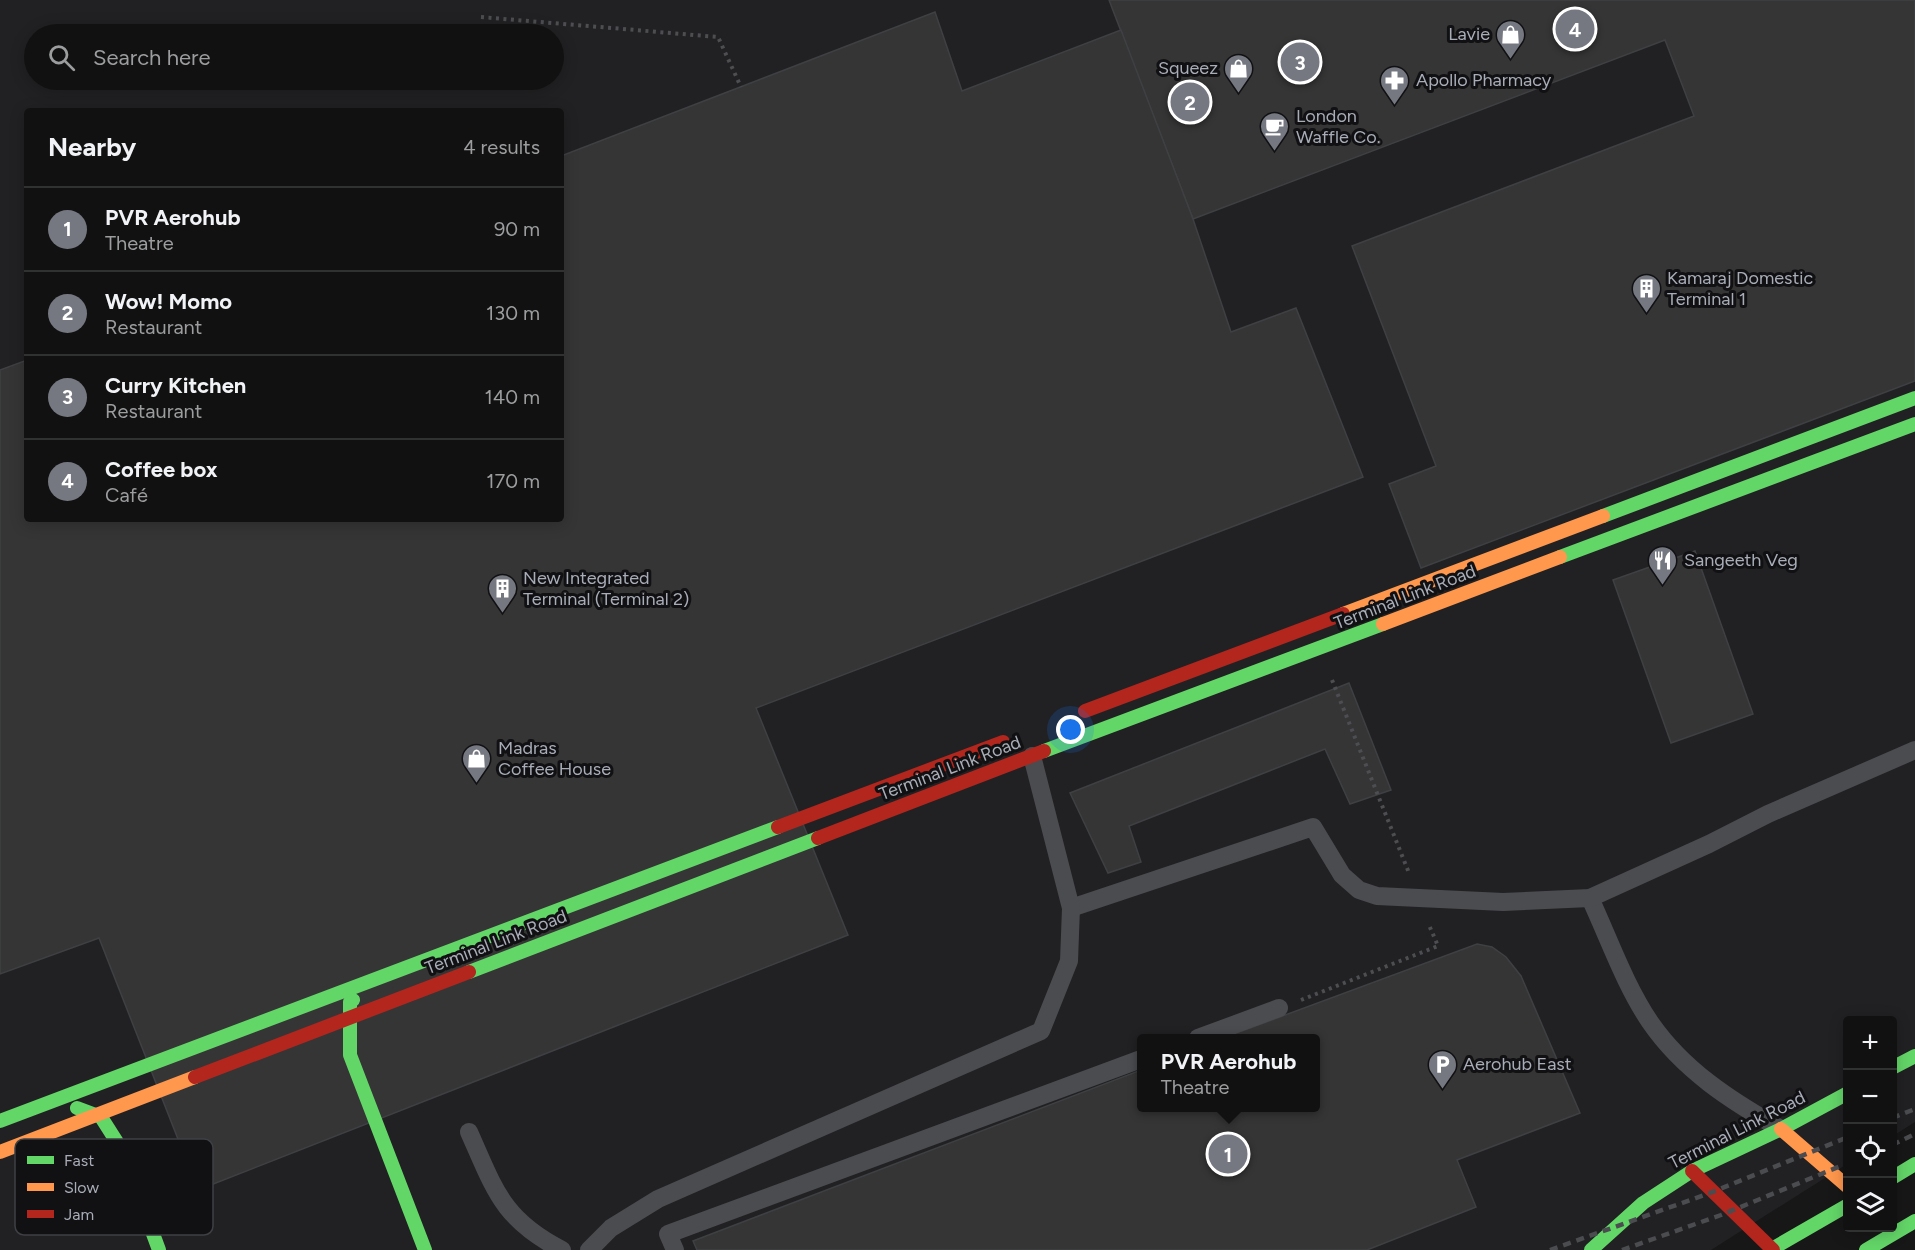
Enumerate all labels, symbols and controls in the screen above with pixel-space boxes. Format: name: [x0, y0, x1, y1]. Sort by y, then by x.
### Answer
pin: 4: [1556, 6, 1594, 51]
shop icon: Lavie: [1495, 18, 1527, 60]
place label: Lavie: [1448, 23, 1490, 45]
search box: [24, 24, 564, 90]
pin: 3: [1280, 40, 1320, 84]
icon: search: [45, 41, 78, 74]
text: Search here: [93, 44, 211, 71]
shop icon: Squeez: [1223, 52, 1255, 94]
place label: Squeez: [1158, 57, 1218, 79]
pharmacy icon: Apollo Pharmacy: [1379, 64, 1411, 106]
place label: Apollo Pharmacy: [1416, 69, 1552, 91]
pin: 2: [1170, 80, 1210, 124]
place label: London Waffle Co.: [1296, 105, 1380, 148]
cafe icon: London Waffle Co.: [1259, 110, 1291, 152]
text: Nearby: [48, 131, 136, 163]
text: 4 results: [463, 135, 540, 159]
text: PVR Aerohub: [105, 204, 241, 231]
text: 1: [63, 217, 72, 241]
text: 90 m: [494, 217, 540, 241]
text: Theatre: [105, 231, 174, 255]
place label: Kamaraj Domestic Terminal 1: [1667, 267, 1813, 310]
building icon: Kamaraj Domestic Terminal 1: [1630, 272, 1662, 314]
text: Wow! Momo: [105, 288, 232, 315]
text: 2: [62, 301, 73, 325]
text: 130 m: [486, 301, 540, 325]
text: Restaurant: [105, 315, 202, 339]
text: Curry Kitchen: [105, 372, 246, 399]
text: 3: [62, 385, 73, 409]
text: 140 m: [485, 385, 540, 409]
text: Restaurant: [105, 399, 202, 423]
text: Coffee box: [105, 456, 218, 483]
text: 4: [61, 469, 74, 493]
text: 170 m: [486, 469, 540, 493]
text: Café: [105, 483, 148, 507]
restaurant icon: Sangeeth Veg: [1647, 544, 1679, 586]
place label: Sangeeth Veg: [1684, 549, 1798, 571]
street label: Terminal Link Road: [1331, 560, 1479, 634]
place label: New Integrated Terminal (Terminal 2): [523, 567, 689, 610]
building icon: New Integrated Terminal (Terminal 2): [486, 572, 518, 614]
your location: [1056, 715, 1085, 744]
street label: Terminal Link Road: [876, 731, 1024, 805]
place label: Madras Coffee House: [498, 737, 611, 780]
shop icon: Madras Coffee House: [461, 742, 493, 784]
street label: Terminal Link Road: [422, 905, 570, 979]
map controls: [1843, 1016, 1897, 1232]
button: +: [1843, 1016, 1897, 1070]
popup: [1137, 1034, 1320, 1112]
text: PVR Aerohub: [1161, 1048, 1296, 1075]
parking icon: Aerohub East: [1426, 1048, 1458, 1090]
place label: Aerohub East: [1463, 1053, 1572, 1075]
button: −: [1843, 1070, 1897, 1124]
text: Theatre: [1161, 1075, 1229, 1099]
street label: Terminal Link Road: [1665, 1086, 1809, 1174]
button: locate: [1843, 1124, 1897, 1178]
pin: 1: [1208, 1132, 1248, 1176]
legend: [15, 1139, 213, 1235]
text: Fast: [64, 1151, 94, 1170]
text: Slow: [64, 1178, 99, 1197]
button: layers: [1843, 1178, 1897, 1232]
text: Jam: [64, 1205, 94, 1224]

